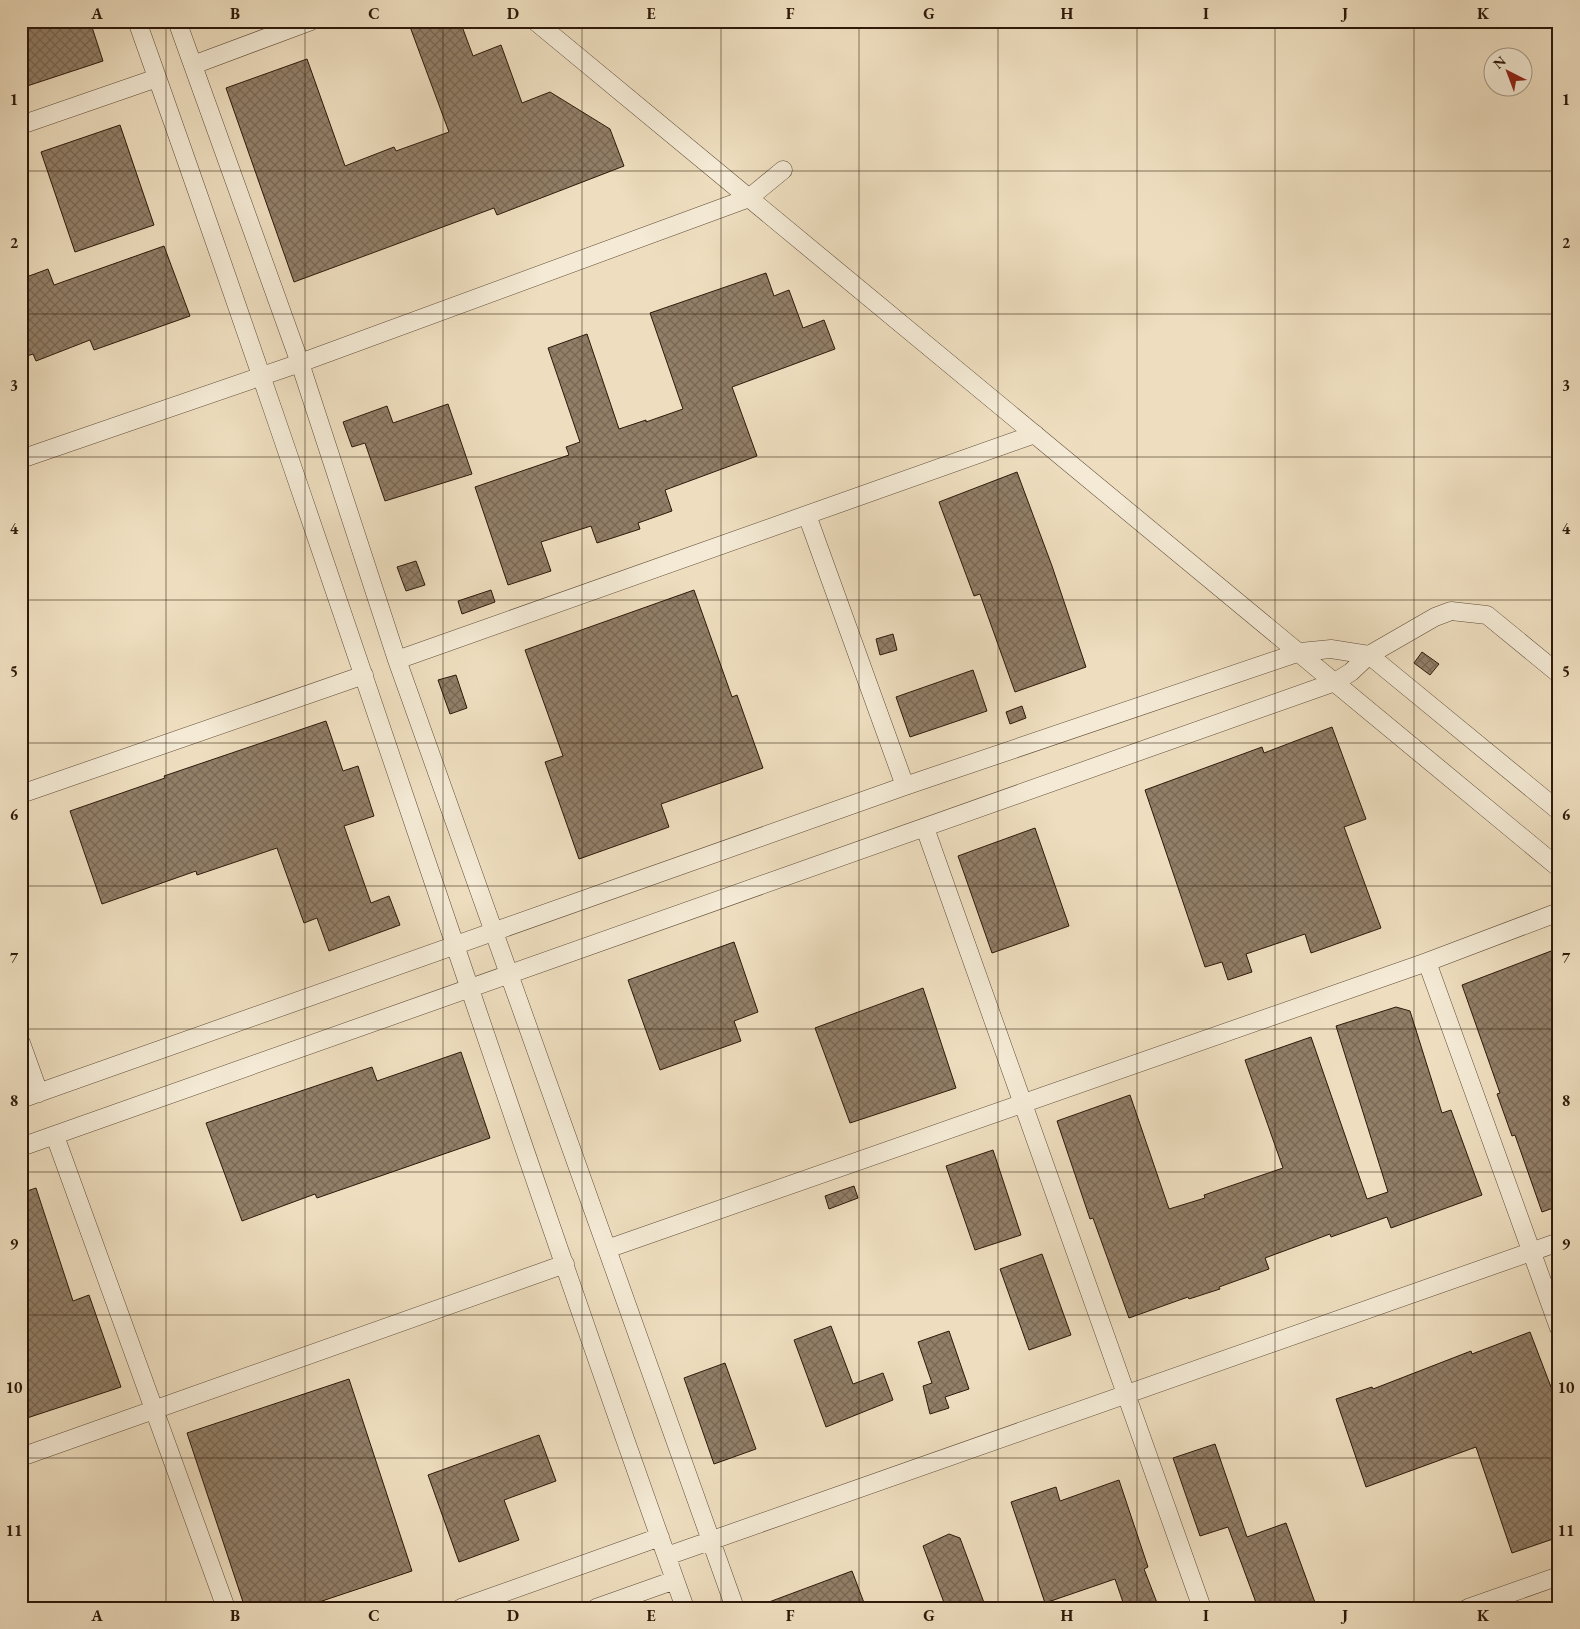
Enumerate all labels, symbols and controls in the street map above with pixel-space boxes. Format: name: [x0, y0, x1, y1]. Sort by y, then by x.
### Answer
text: A: [90, 3, 103, 24]
text: B: [230, 3, 240, 24]
text: C: [368, 3, 380, 24]
text: D: [507, 3, 519, 24]
text: E: [646, 3, 656, 24]
text: F: [786, 3, 795, 24]
text: G: [923, 3, 935, 24]
text: H: [1061, 3, 1074, 24]
text: I: [1203, 3, 1209, 24]
text: J: [1340, 3, 1348, 24]
text: K: [1477, 3, 1490, 24]
north arrow: [1482, 48, 1532, 98]
text: N: [1489, 51, 1510, 73]
text: 1: [10, 89, 18, 110]
text: 1: [1562, 89, 1570, 110]
text: 2: [10, 232, 19, 253]
text: 2: [1562, 232, 1571, 253]
text: 3: [10, 375, 18, 396]
text: 3: [1562, 375, 1570, 396]
text: 4: [10, 518, 19, 539]
text: 4: [1562, 518, 1571, 539]
text: 5: [10, 661, 18, 682]
text: 5: [1562, 661, 1570, 682]
text: 6: [10, 804, 19, 825]
text: 6: [1562, 804, 1571, 825]
text: 7: [10, 947, 19, 968]
text: 7: [1562, 947, 1571, 968]
text: 8: [10, 1090, 18, 1111]
text: 8: [1562, 1090, 1570, 1111]
text: 9: [10, 1233, 19, 1254]
text: 9: [1562, 1233, 1571, 1254]
text: 10: [6, 1377, 23, 1398]
text: 10: [1558, 1377, 1575, 1398]
text: 11: [6, 1520, 22, 1541]
text: 11: [1558, 1520, 1574, 1541]
text: A: [90, 1605, 103, 1626]
text: B: [230, 1605, 240, 1626]
text: C: [368, 1605, 380, 1626]
text: D: [507, 1605, 519, 1626]
text: E: [646, 1605, 656, 1626]
text: F: [786, 1605, 795, 1626]
text: G: [923, 1605, 935, 1626]
text: H: [1061, 1605, 1074, 1626]
text: I: [1203, 1605, 1209, 1626]
text: J: [1340, 1605, 1348, 1626]
text: K: [1477, 1605, 1490, 1626]

